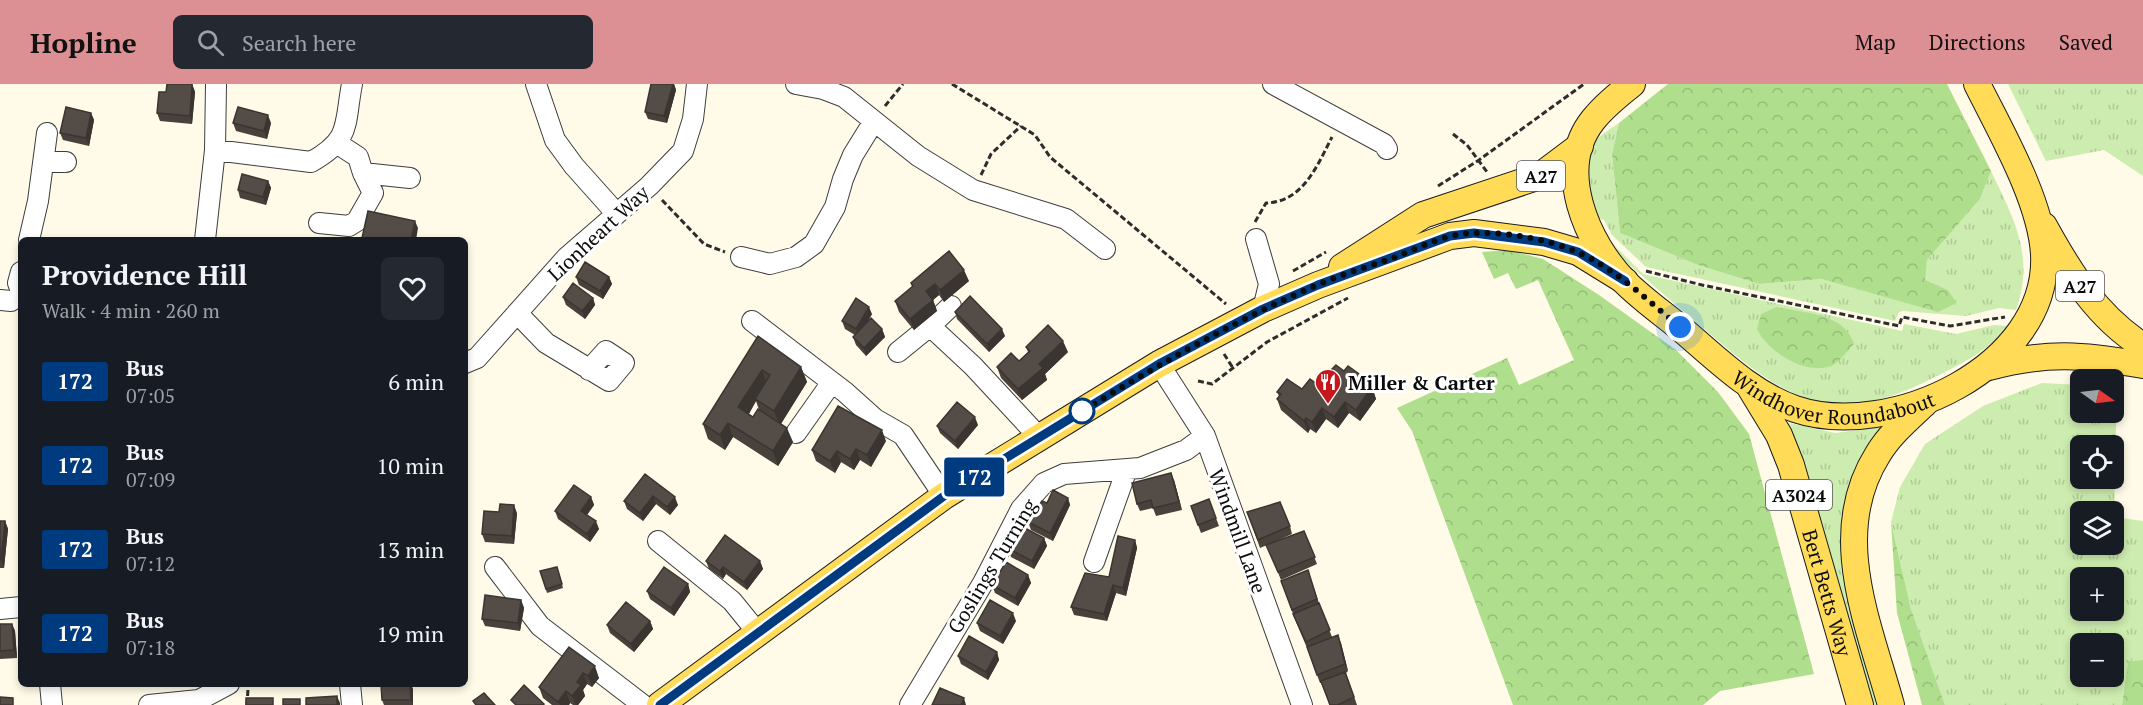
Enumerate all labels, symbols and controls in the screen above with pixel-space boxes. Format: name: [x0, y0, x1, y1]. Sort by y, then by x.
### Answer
search box: [173, 15, 593, 69]
text: Hopline: [30, 24, 137, 61]
icon: search: [194, 26, 227, 59]
text: Search here: [242, 28, 356, 57]
text: Map: [1855, 28, 1896, 56]
text: Directions: [1929, 28, 2026, 56]
text: Saved: [2059, 28, 2113, 56]
road number: A27: [1517, 161, 1565, 191]
street label: Lionheart Way: [541, 178, 655, 287]
text: Providence Hill: [42, 256, 247, 293]
button: heart: [381, 257, 444, 320]
road number: A27: [2056, 271, 2104, 301]
text: Walk · 4 min · 260 m: [42, 297, 220, 324]
your location: [1665, 312, 1695, 342]
text: Bus: [126, 353, 164, 382]
street label: Windhover Roundabout: [1727, 364, 1939, 430]
text: 172: [57, 367, 93, 395]
text: 6 min: [388, 367, 444, 396]
restaurant icon: Miller & Carter: [1313, 367, 1343, 405]
place label: Miller & Carter: [1348, 369, 1495, 396]
north arrow: [2070, 369, 2124, 423]
map controls: [2070, 369, 2124, 687]
text: 07:05: [126, 382, 175, 409]
unlabelled marker: [1069, 398, 1095, 424]
button: locate: [2070, 435, 2124, 489]
text: Bus: [126, 437, 164, 466]
text: 172: [57, 451, 93, 479]
text: 10 min: [377, 451, 444, 480]
line badge: 172: [940, 458, 1008, 496]
text: 172: [956, 463, 992, 491]
street label: Windmill Lane: [1203, 465, 1273, 597]
text: 07:09: [126, 466, 175, 493]
road number: A3024: [1766, 480, 1832, 510]
street label: Goslings Turning: [941, 493, 1043, 638]
button: layers: [2070, 501, 2124, 555]
text: Bus: [126, 521, 164, 550]
street label: Bert Betts Way: [1797, 526, 1859, 660]
text: 172: [57, 535, 93, 563]
text: 13 min: [377, 535, 444, 564]
text: 07:12: [126, 550, 175, 577]
button: +: [2070, 567, 2124, 621]
text: Bus: [126, 605, 164, 634]
text: 172: [57, 619, 93, 647]
text: 19 min: [377, 619, 444, 648]
button: −: [2070, 633, 2124, 687]
text: 07:18: [126, 634, 175, 661]

